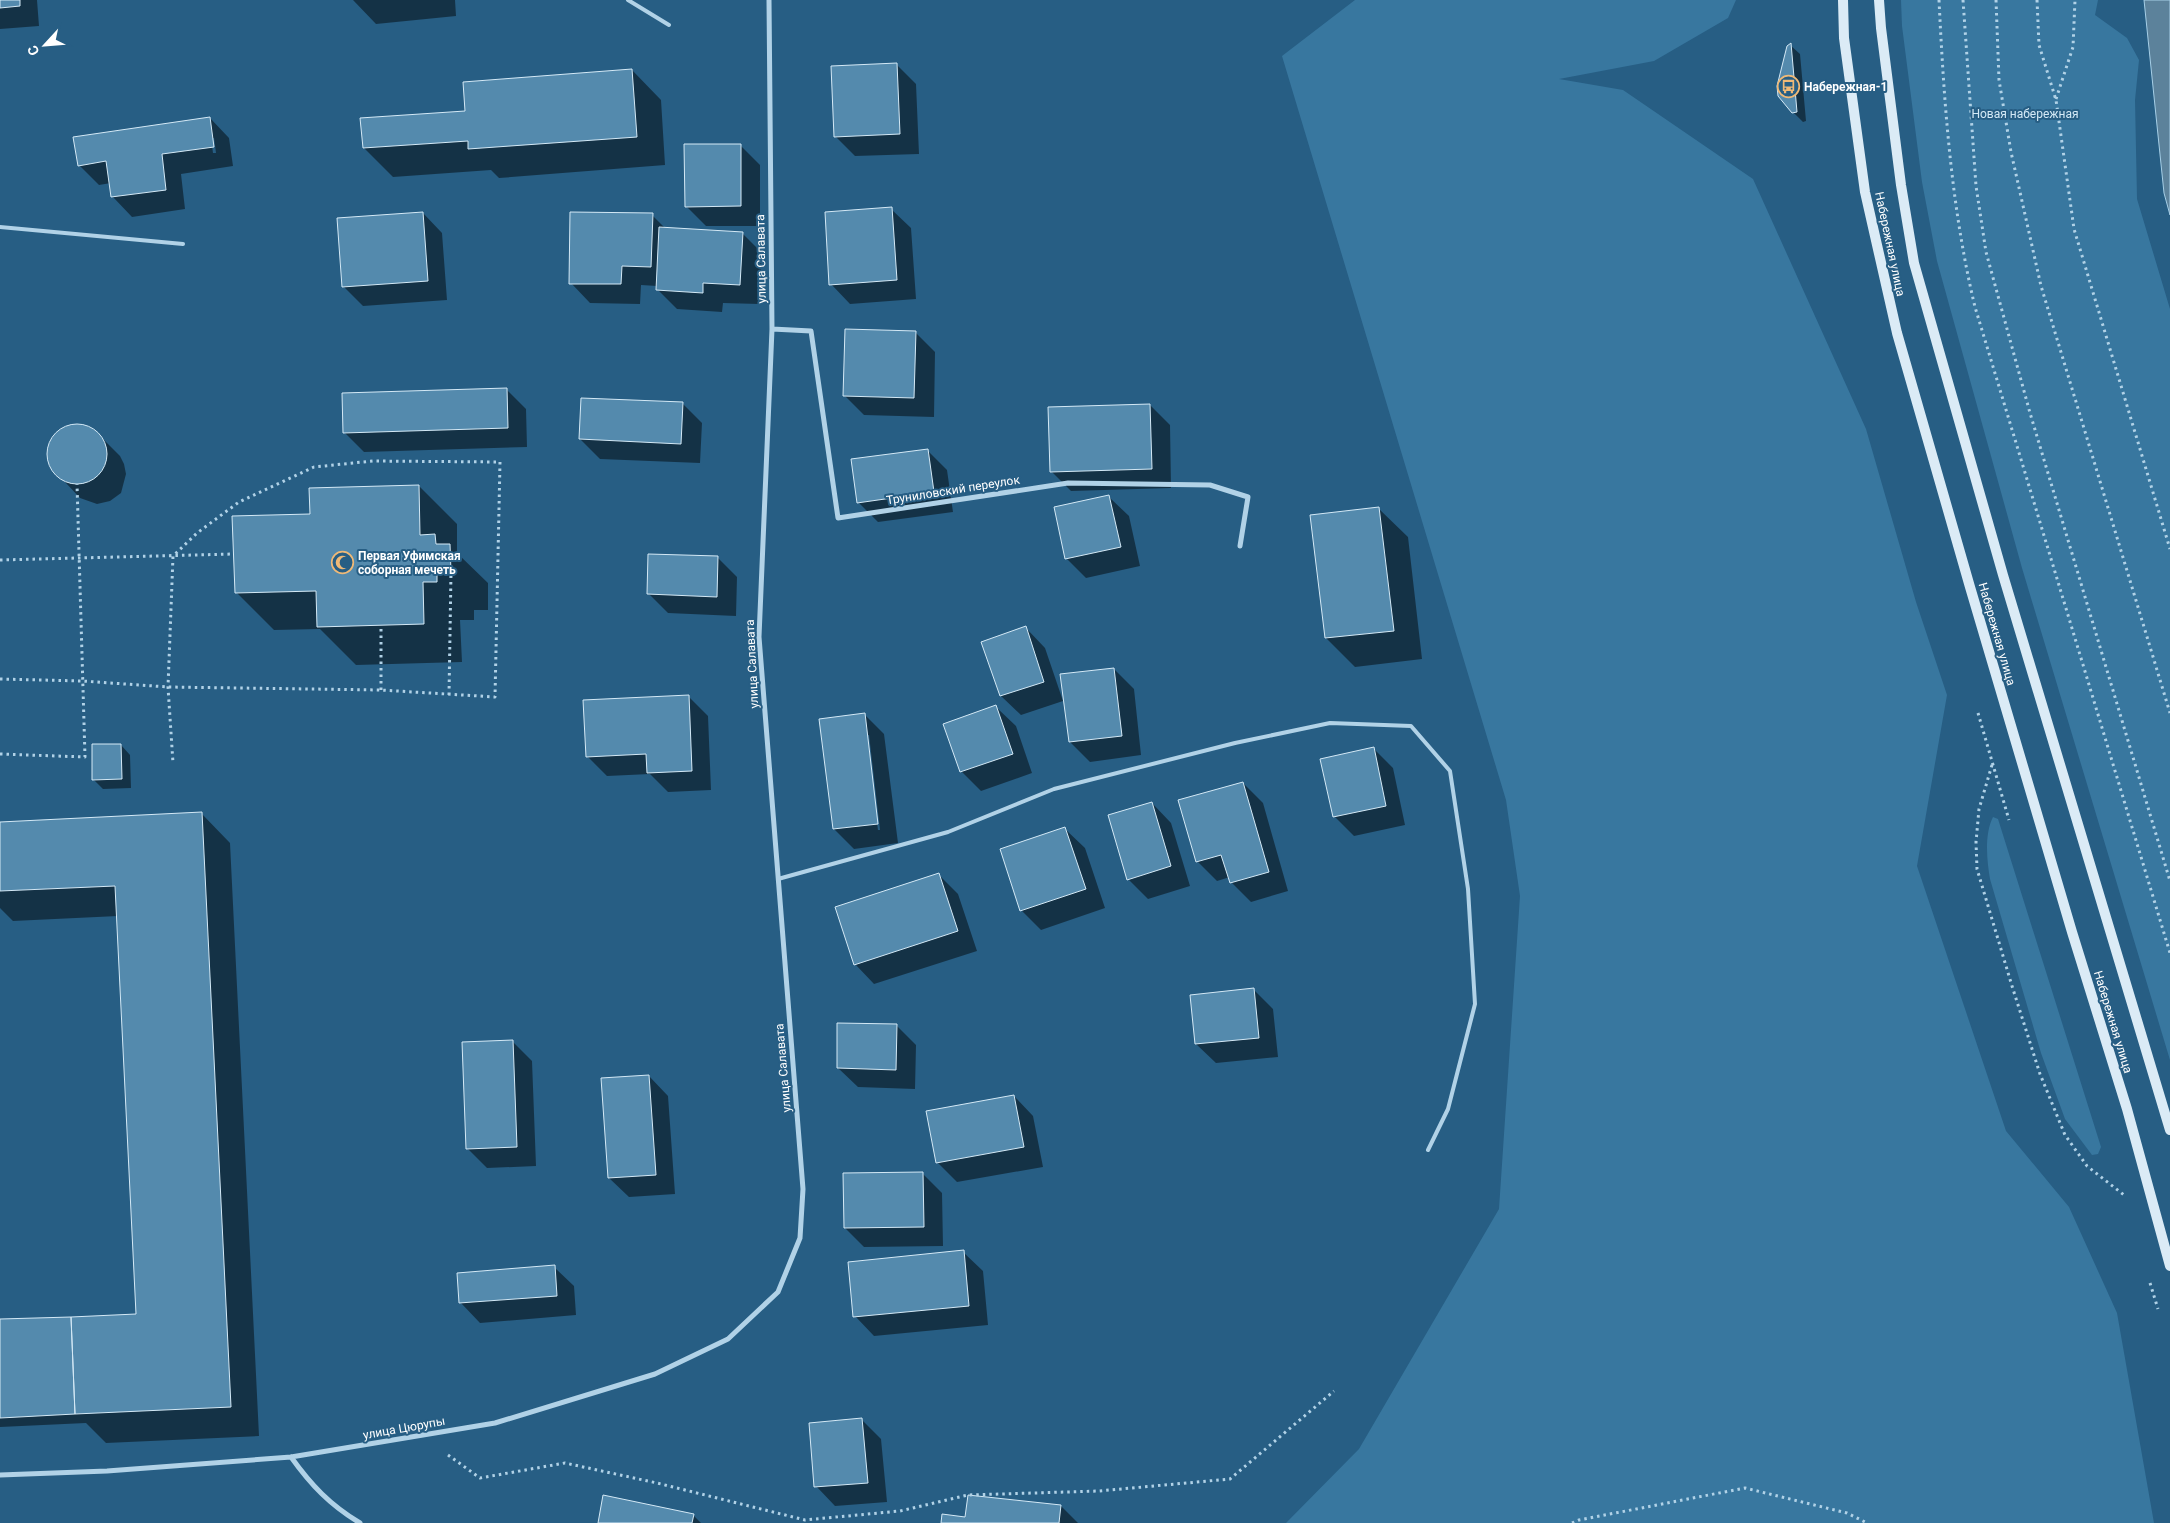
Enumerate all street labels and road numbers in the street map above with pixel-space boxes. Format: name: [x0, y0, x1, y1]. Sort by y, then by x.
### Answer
street label: Набережная улица: [1872, 191, 1908, 297]
street label: улица Салавата: [753, 214, 769, 304]
street label: Труниловский переулок: [885, 472, 1021, 507]
street label: Набережная улица: [1976, 581, 2018, 687]
street label: улица Салавата: [743, 619, 761, 709]
street label: Набережная улица: [2091, 969, 2135, 1075]
street label: улица Салавата: [772, 1023, 794, 1113]
street label: улица Цюрупы: [362, 1414, 446, 1442]

